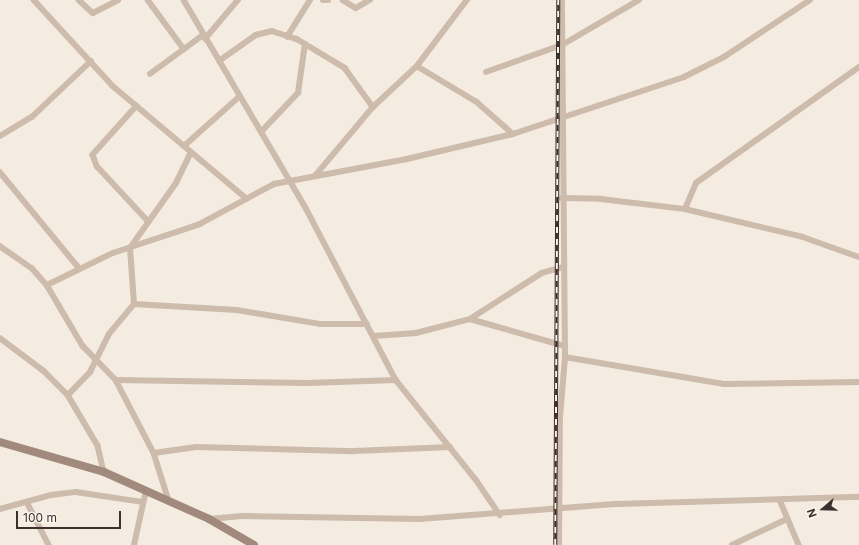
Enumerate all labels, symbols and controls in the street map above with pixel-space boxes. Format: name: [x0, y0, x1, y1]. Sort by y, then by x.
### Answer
north arrow: [803, 489, 843, 529]
scale bar: [18, 503, 123, 529]
text: N: [804, 507, 820, 519]
text: 100 m: [23, 510, 57, 525]

